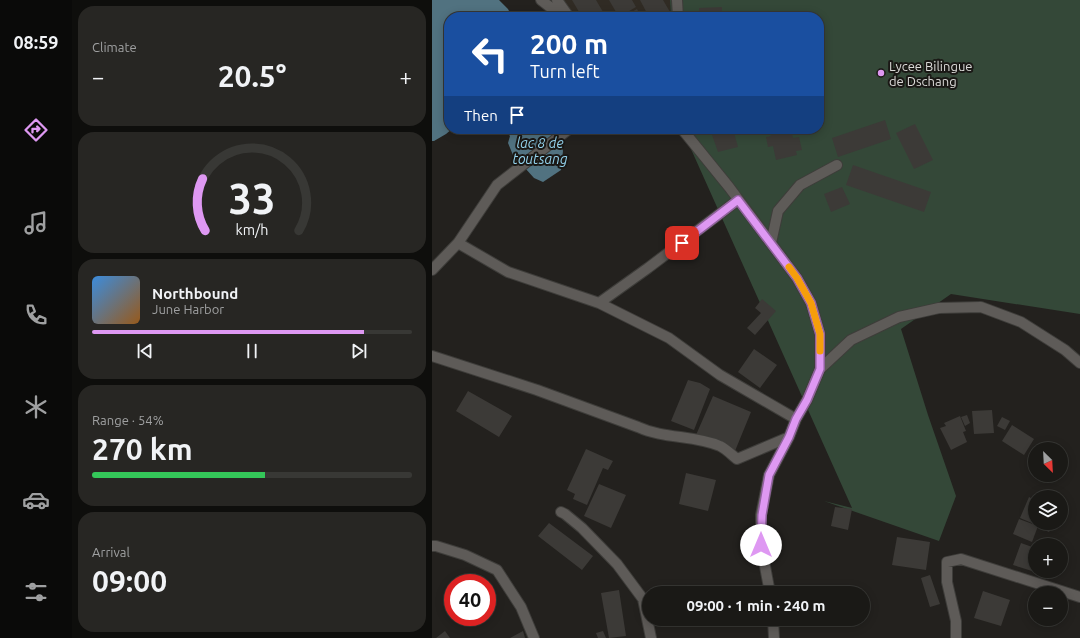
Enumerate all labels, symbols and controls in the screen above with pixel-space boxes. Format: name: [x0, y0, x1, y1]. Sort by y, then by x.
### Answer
icon: left: [464, 28, 516, 80]
text: 200 m: [530, 28, 608, 59]
text: 08:59: [13, 32, 59, 52]
text: Climate: [92, 40, 137, 54]
text: 20.5°: [218, 59, 286, 93]
place label: Lycee Bilingue de Dschang: [889, 59, 973, 88]
text: Turn left: [530, 61, 600, 81]
text: −: [92, 64, 104, 89]
text: +: [400, 64, 412, 89]
marker: Lycee Bilingue de Dschang: [876, 68, 886, 78]
icon: arrive: [506, 104, 528, 126]
text: Then: [464, 107, 498, 124]
icon: directions: [22, 116, 50, 144]
water label: lac 8 de toutsang: [512, 135, 568, 167]
text: 33: [229, 174, 275, 221]
icon: music: [22, 209, 50, 237]
text: km/h: [236, 221, 268, 237]
pin: [665, 226, 699, 260]
icon: arrive: [671, 232, 693, 254]
text: Northbound: [152, 285, 238, 302]
icon: phone: [22, 301, 50, 329]
text: June Harbor: [152, 302, 224, 316]
icon: previous: [134, 340, 156, 362]
icon: pause: [241, 340, 263, 362]
icon: next: [348, 340, 370, 362]
icon: climate: [22, 393, 50, 421]
text: Range · 54%: [92, 413, 164, 427]
text: 270 km: [92, 432, 193, 466]
north arrow: [1028, 442, 1068, 482]
map controls: [1028, 442, 1068, 626]
icon: car: [22, 486, 50, 514]
button: layers: [1028, 490, 1068, 530]
position arrow: [740, 524, 782, 566]
button: +: [1028, 538, 1068, 578]
text: Arrival: [92, 545, 130, 559]
text: 09:00: [92, 564, 167, 598]
speed limit sign: 40: [444, 574, 496, 626]
icon: filters: [22, 578, 50, 606]
button: −: [1028, 586, 1068, 626]
text: 09:00 · 1 min · 240 m: [687, 597, 825, 614]

